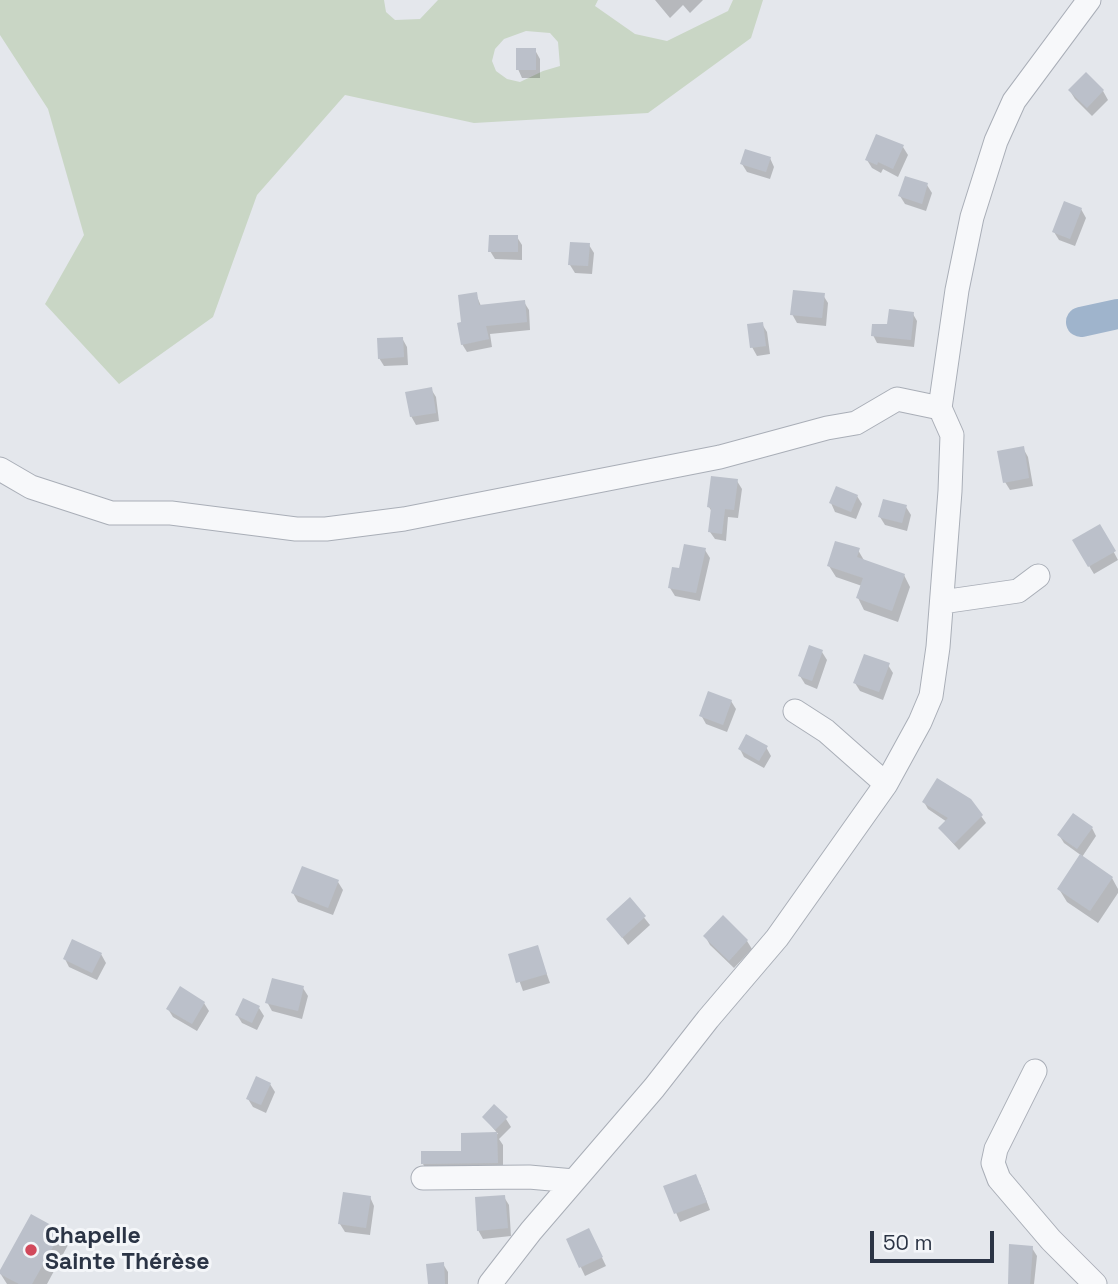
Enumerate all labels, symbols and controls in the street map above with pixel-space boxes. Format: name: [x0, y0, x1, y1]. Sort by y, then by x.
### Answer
scale bar: [873, 1218, 997, 1262]
place label: Chapelle Sainte Thérèse: [45, 1223, 210, 1277]
text: 50 m: [883, 1229, 933, 1256]
marker: Chapelle Sainte Thérèse: [23, 1242, 39, 1258]

